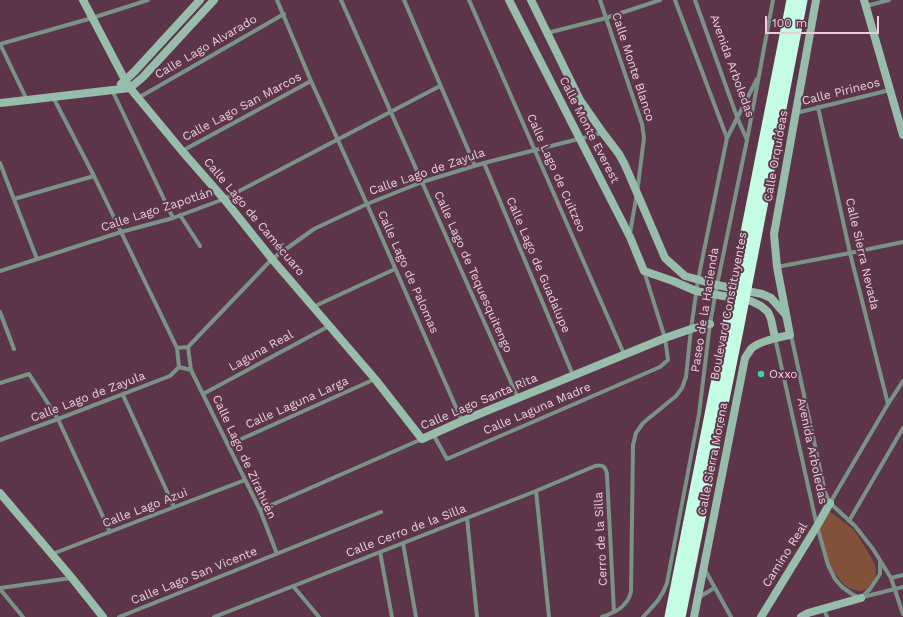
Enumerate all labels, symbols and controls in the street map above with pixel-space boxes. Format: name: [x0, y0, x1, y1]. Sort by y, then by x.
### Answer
scale bar: [767, 8, 881, 34]
street label: Calle Monte Blanco: [609, 11, 657, 123]
street label: Calle Lago Alvarado: [152, 12, 260, 82]
street label: Avenida Arboledas: [707, 13, 757, 119]
text: 100 m: [772, 16, 807, 30]
street label: Calle Lago San Marcos: [180, 69, 304, 145]
street label: Calle Monte Everest: [556, 74, 622, 186]
street label: Calle Pirineos: [801, 75, 881, 109]
street label: Calle Orquídeas: [761, 109, 791, 203]
street label: Calle Lago de Cuitzeo: [523, 112, 589, 234]
street label: Calle Lago de Zayula: [367, 145, 487, 199]
street label: Calle Lago de Camécuaro: [200, 155, 308, 279]
street label: Calle Lago Zapotlán: [99, 185, 215, 235]
street label: Calle Lago de Tequesquitengo: [431, 189, 515, 355]
street label: Calle Lago de Guadalupe: [503, 195, 573, 335]
street label: Calle Sierra Nevada: [842, 197, 882, 311]
street label: Calle Lago de Palomas: [374, 208, 442, 336]
street label: Boulevard Constituyentes: [708, 231, 750, 381]
street label: Paseo de la Hacienda: [688, 247, 722, 373]
street label: Laguna Real: [226, 327, 296, 375]
place label: Oxxo: [769, 367, 798, 381]
street label: Calle Lago de Zayula: [29, 368, 147, 426]
marker: Oxxo: [756, 369, 766, 379]
street label: Calle Lago Santa Rita: [418, 371, 540, 433]
street label: Calle Laguna Larga: [243, 374, 351, 432]
street label: Calle Laguna Madre: [481, 380, 593, 438]
street label: Calle Lago de Zirahuén: [209, 393, 279, 521]
street label: Avenida Arboledas: [794, 396, 830, 506]
street label: Calle Sierra Morena: [695, 401, 731, 517]
street label: Calle Lago Azui: [100, 485, 190, 531]
street label: Cerro de la Silla: [591, 492, 611, 586]
street label: Calle Cerro de la Silla: [344, 501, 468, 561]
street label: Camino Real: [759, 520, 811, 590]
street label: Calle Lago San Vicente: [129, 544, 259, 608]

